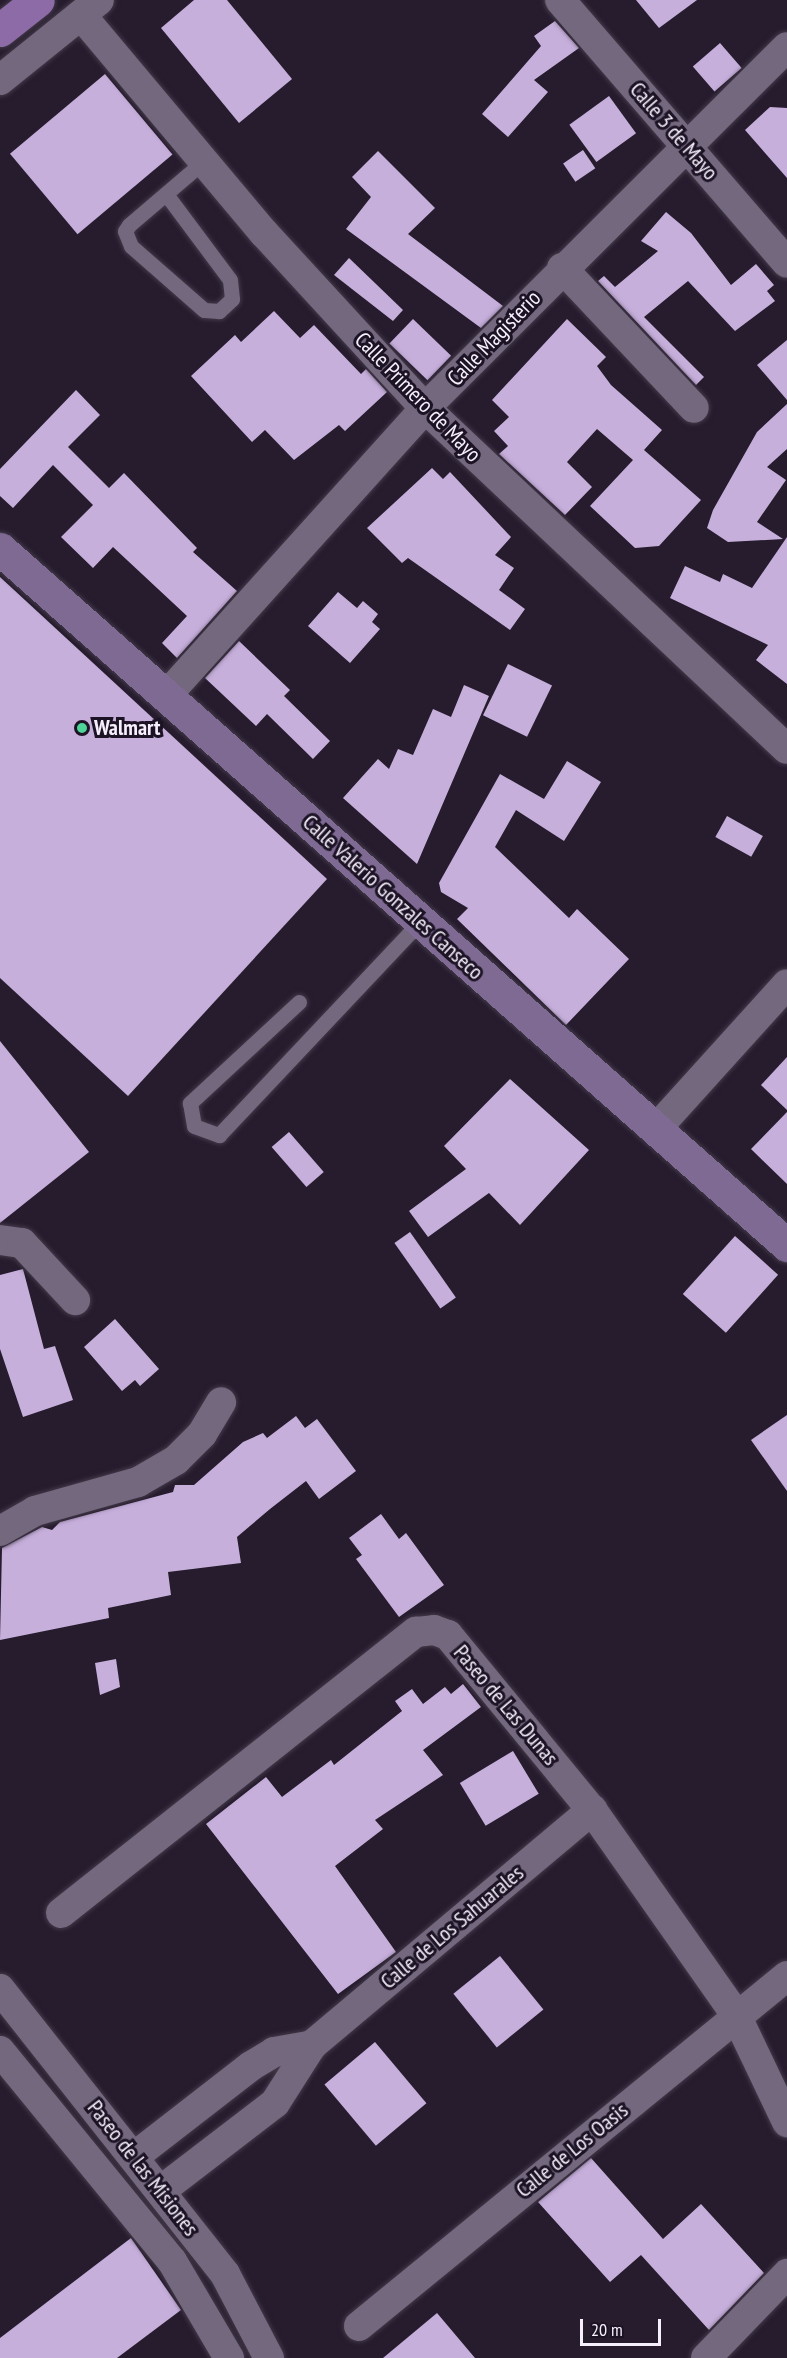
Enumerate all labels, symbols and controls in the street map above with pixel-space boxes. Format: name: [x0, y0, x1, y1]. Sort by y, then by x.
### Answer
street label: Calle 3 de Mayo: [624, 77, 724, 185]
street label: Calle Magisterio: [442, 285, 546, 391]
street label: Calle Primero de Mayo: [349, 327, 487, 467]
place label: Walmart: [94, 715, 160, 741]
marker: Walmart: [75, 721, 89, 735]
street label: Calle Valerio Gonzales Canseco: [297, 809, 489, 985]
street label: Paseo de Las Dunas: [448, 1640, 564, 1770]
street label: Calle de Los Sahuarales: [375, 1860, 529, 1994]
street label: Paseo de las Misiones: [82, 2095, 204, 2241]
street label: Calle de Los Oasis: [511, 2097, 633, 2203]
scale bar: [583, 2307, 664, 2345]
text: 20 m: [591, 2318, 623, 2341]

